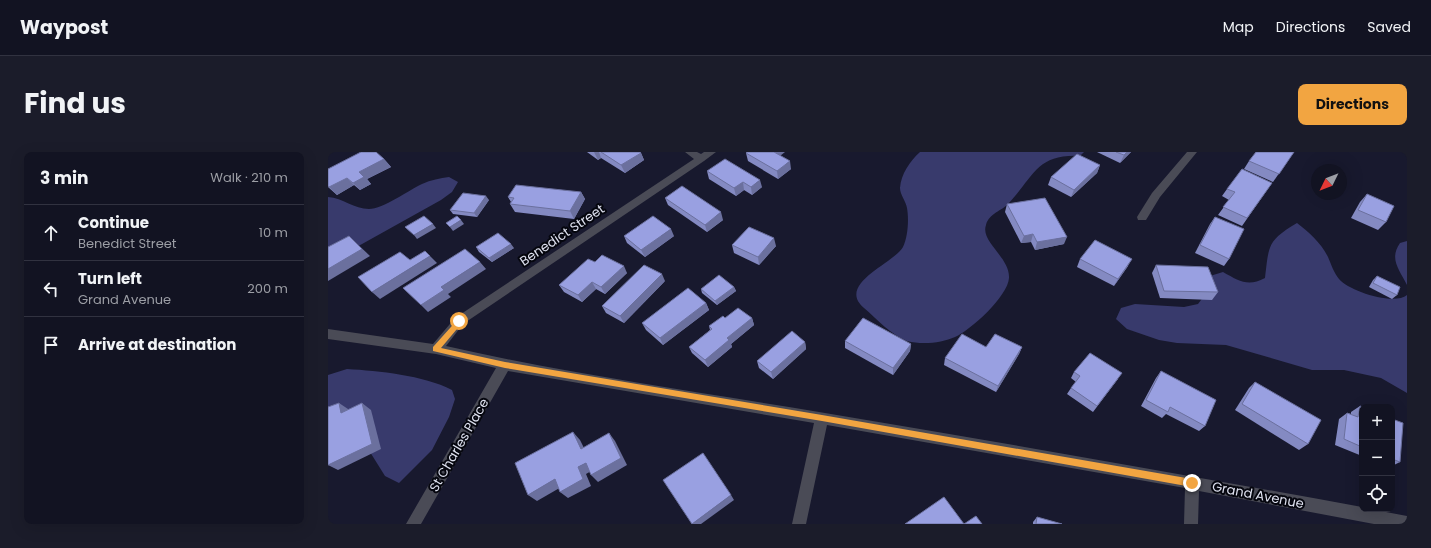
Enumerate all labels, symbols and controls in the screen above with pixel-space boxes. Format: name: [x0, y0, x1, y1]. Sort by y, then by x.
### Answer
text: Waypost: [20, 14, 108, 41]
text: Map: [1223, 17, 1254, 37]
text: Directions: [1276, 17, 1345, 37]
text: Saved: [1367, 17, 1411, 37]
text: Find us: [24, 84, 126, 123]
button: Directions: [1298, 84, 1407, 125]
north arrow: [1311, 164, 1347, 200]
text: 3 min: [40, 166, 88, 190]
text: Walk · 210 m: [210, 168, 288, 187]
street label: Benedict Street: [516, 199, 608, 270]
text: Continue: [78, 212, 149, 233]
icon: ahead: [40, 222, 62, 244]
text: 10 m: [259, 223, 288, 242]
text: Benedict Street: [78, 234, 177, 253]
text: Turn left: [78, 268, 142, 289]
icon: left: [40, 278, 62, 300]
text: 200 m: [247, 279, 288, 298]
text: Grand Avenue: [78, 290, 171, 309]
route start: [450, 312, 468, 330]
icon: arrive: [40, 334, 62, 356]
text: Arrive at destination: [78, 334, 236, 355]
street label: St Charles Place: [425, 395, 493, 495]
map controls: [1359, 404, 1395, 512]
button: +: [1359, 404, 1395, 440]
button: −: [1359, 440, 1395, 476]
route end: [1183, 474, 1201, 492]
button: locate: [1359, 476, 1395, 512]
street label: Grand Avenue: [1210, 477, 1306, 513]

